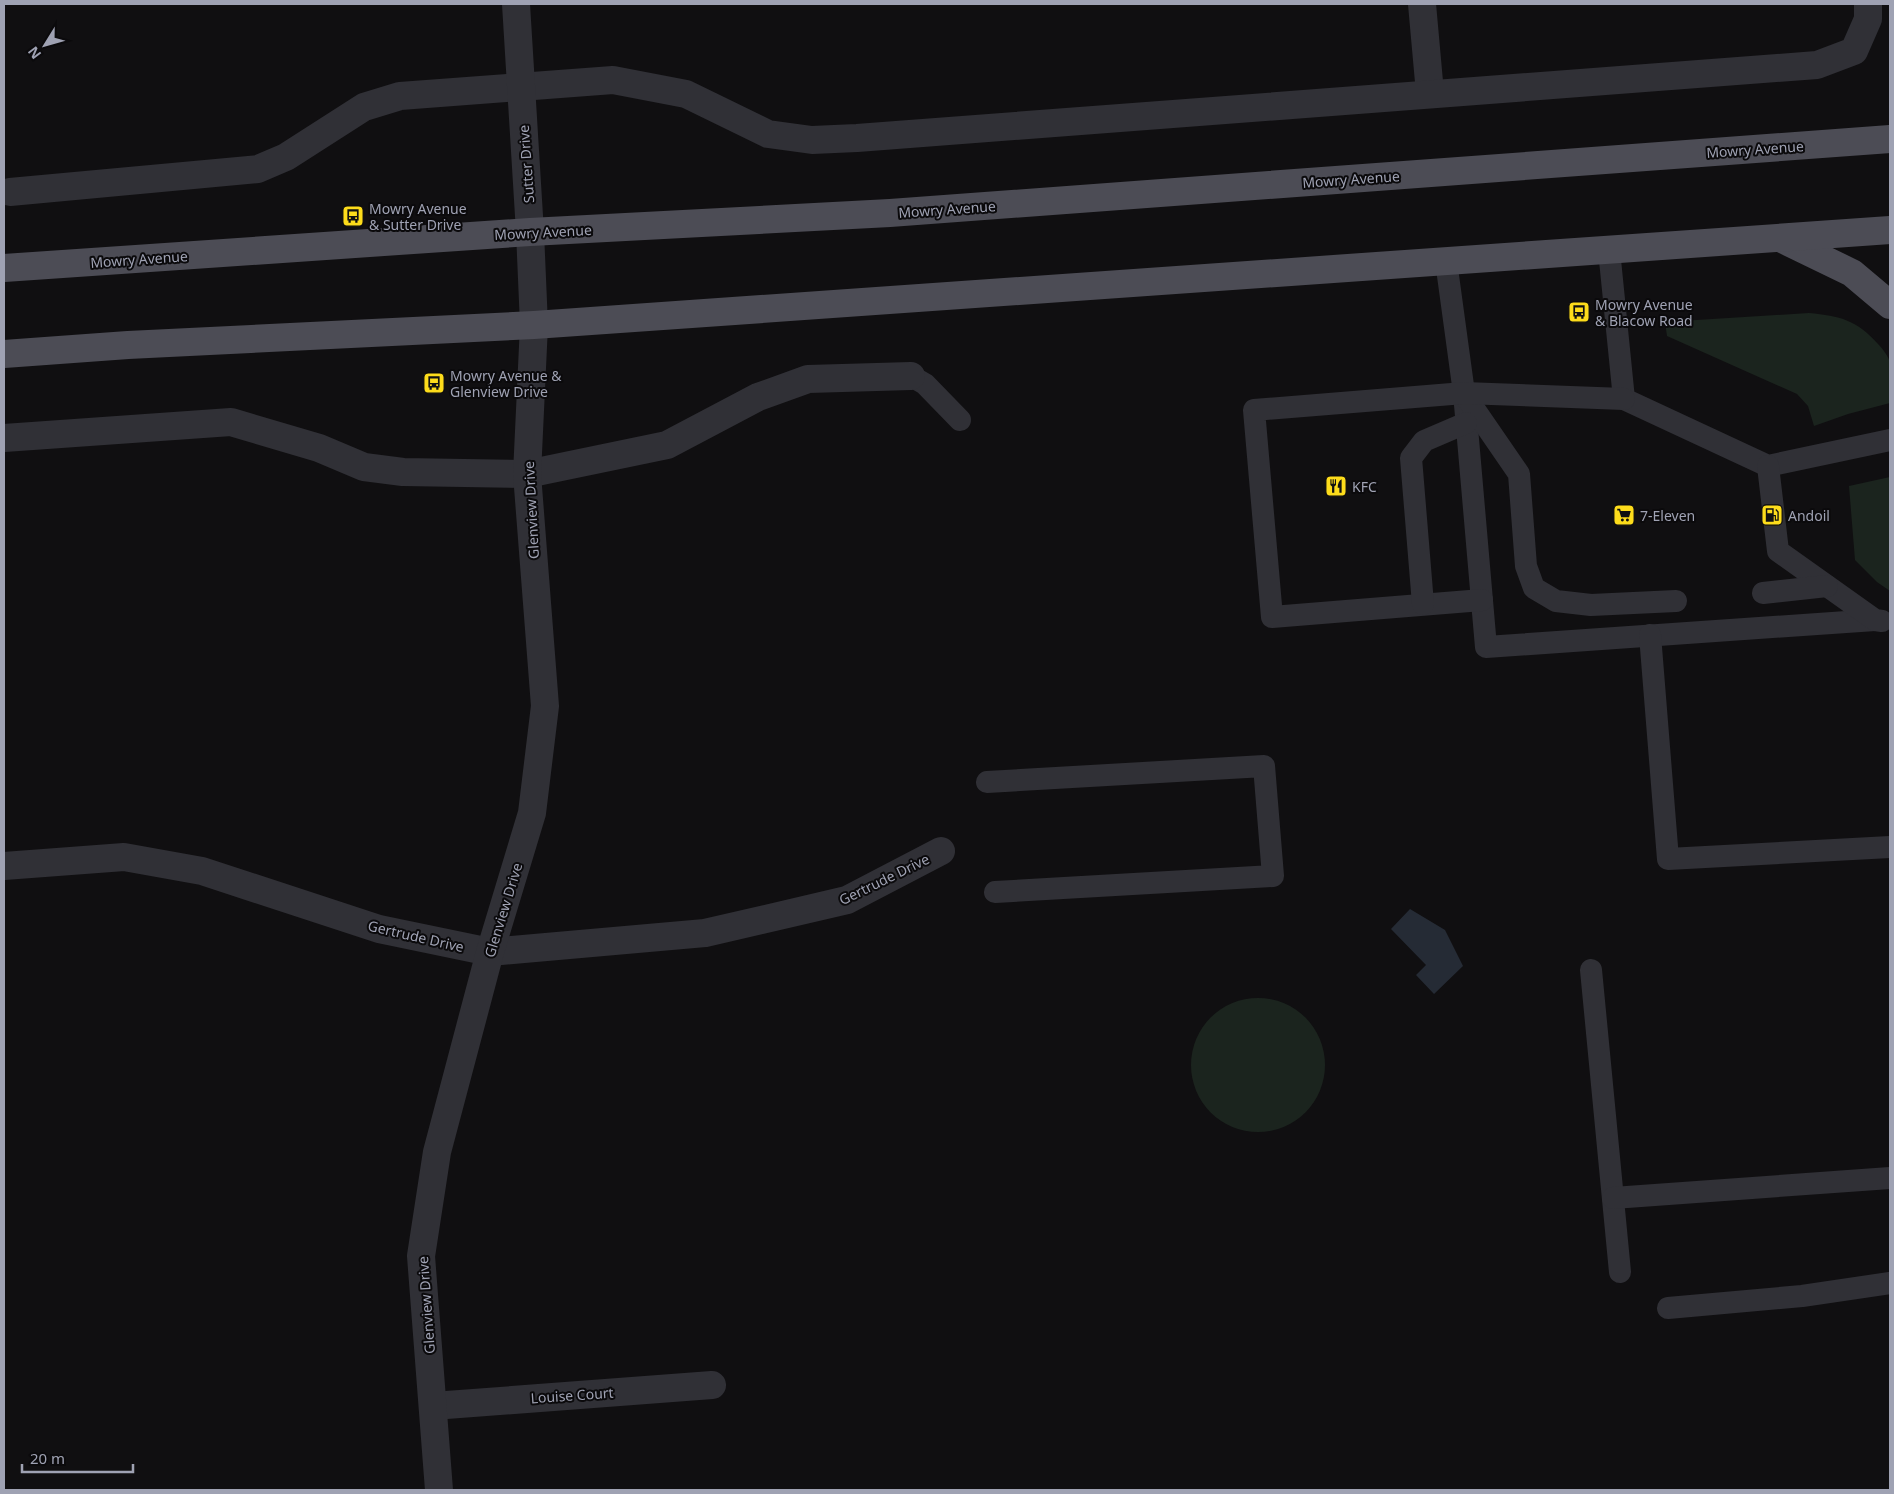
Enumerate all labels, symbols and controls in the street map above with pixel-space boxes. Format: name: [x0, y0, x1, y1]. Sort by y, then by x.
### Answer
north arrow: [20, 20, 70, 70]
text: N: [23, 43, 45, 63]
street label: Sutter Drive: [514, 124, 538, 204]
street label: Mowry Avenue: [1706, 136, 1804, 162]
street label: Mowry Avenue: [1302, 166, 1400, 192]
street label: Mowry Avenue: [898, 196, 996, 222]
place label: Mowry Avenue & Sutter Drive: [369, 199, 467, 234]
bus stop icon: Mowry Avenue & Sutter Drive: [341, 204, 365, 228]
street label: Mowry Avenue: [494, 220, 592, 244]
street label: Mowry Avenue: [90, 246, 188, 272]
place label: Mowry Avenue & Blacow Road: [1595, 295, 1693, 330]
bus stop icon: Mowry Avenue & Blacow Road: [1567, 300, 1591, 324]
place label: Mowry Avenue & Glenview Drive: [450, 366, 562, 401]
bus stop icon: Mowry Avenue & Glenview Drive: [422, 371, 446, 395]
street label: Glenview Drive: [519, 460, 543, 559]
restaurant icon: KFC: [1324, 474, 1348, 498]
place label: KFC: [1352, 477, 1377, 496]
supermarket icon: 7-Eleven: [1612, 503, 1636, 527]
fuel station icon: Andoil: [1760, 503, 1784, 527]
place label: 7-Eleven: [1640, 506, 1695, 525]
place label: Andoil: [1788, 506, 1830, 525]
street label: Gertrude Drive: [836, 849, 932, 909]
street label: Glenview Drive: [480, 860, 526, 960]
street label: Gertrude Drive: [366, 916, 466, 956]
street label: Glenview Drive: [413, 1255, 439, 1355]
street label: Louise Court: [530, 1383, 614, 1407]
scale bar: [22, 1442, 134, 1474]
text: 20 m: [30, 1448, 65, 1468]

